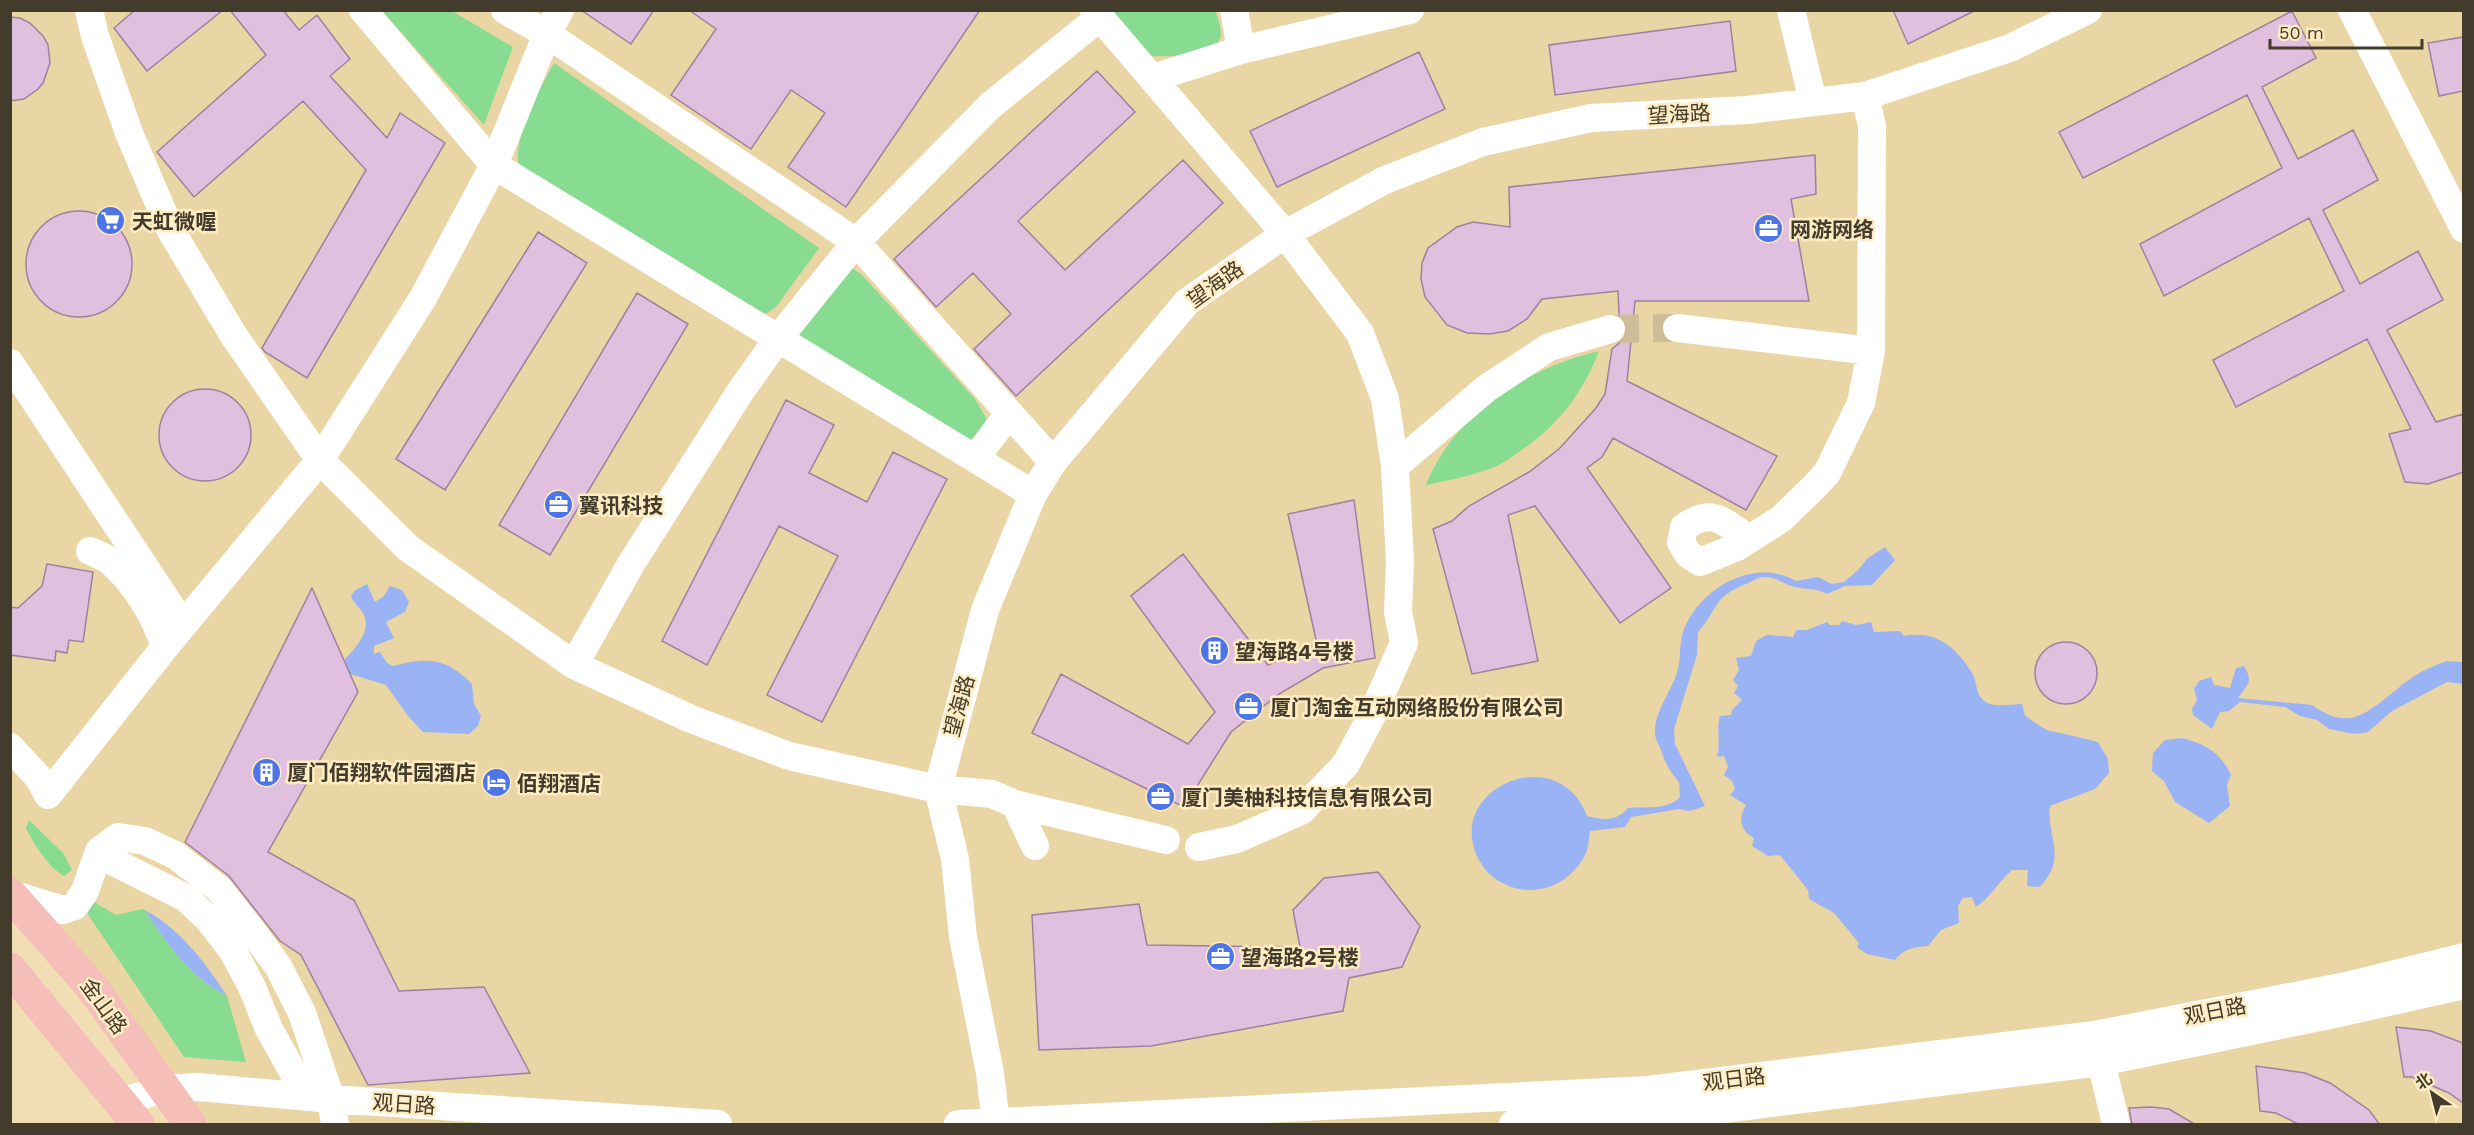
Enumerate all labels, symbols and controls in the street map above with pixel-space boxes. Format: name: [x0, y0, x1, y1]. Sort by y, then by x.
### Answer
scale bar: [2270, 12, 2422, 50]
text: 50 m: [2279, 22, 2324, 43]
street label: 望海路: [1647, 100, 1711, 128]
supermarket icon: 天虹微喔: [95, 205, 127, 237]
place label: 天虹微喔: [132, 209, 216, 234]
office icon: 网游网络: [1753, 213, 1785, 245]
place label: 网游网络: [1790, 217, 1874, 242]
street label: 望海路: [1182, 255, 1248, 313]
office icon: 翼讯科技: [542, 489, 574, 521]
place label: 翼讯科技: [579, 493, 663, 518]
building icon: 望海路4号楼: [1198, 635, 1230, 667]
place label: 望海路4号楼: [1235, 639, 1354, 664]
street label: 望海路: [939, 672, 979, 740]
office icon: 厦门淘金互动网络股份有限公司: [1233, 691, 1265, 723]
place label: 厦门淘金互动网络股份有限公司: [1270, 695, 1564, 720]
building icon: 厦门佰翔软件园酒店: [250, 756, 282, 788]
place label: 厦门佰翔软件园酒店: [287, 760, 476, 785]
hotel icon: 佰翔酒店: [480, 767, 512, 799]
place label: 佰翔酒店: [517, 771, 601, 796]
office icon: 厦门美柚科技信息有限公司: [1144, 781, 1176, 813]
place label: 厦门美柚科技信息有限公司: [1181, 785, 1433, 810]
office icon: 望海路2号楼: [1204, 941, 1236, 973]
place label: 望海路2号楼: [1241, 945, 1359, 970]
street label: 金山路: [75, 973, 133, 1039]
street label: 观日路: [2182, 993, 2248, 1029]
street label: 观日路: [1701, 1063, 1767, 1095]
north arrow: [2402, 1063, 2462, 1123]
text: 北: [2412, 1069, 2436, 1093]
street label: 观日路: [372, 1089, 436, 1119]

